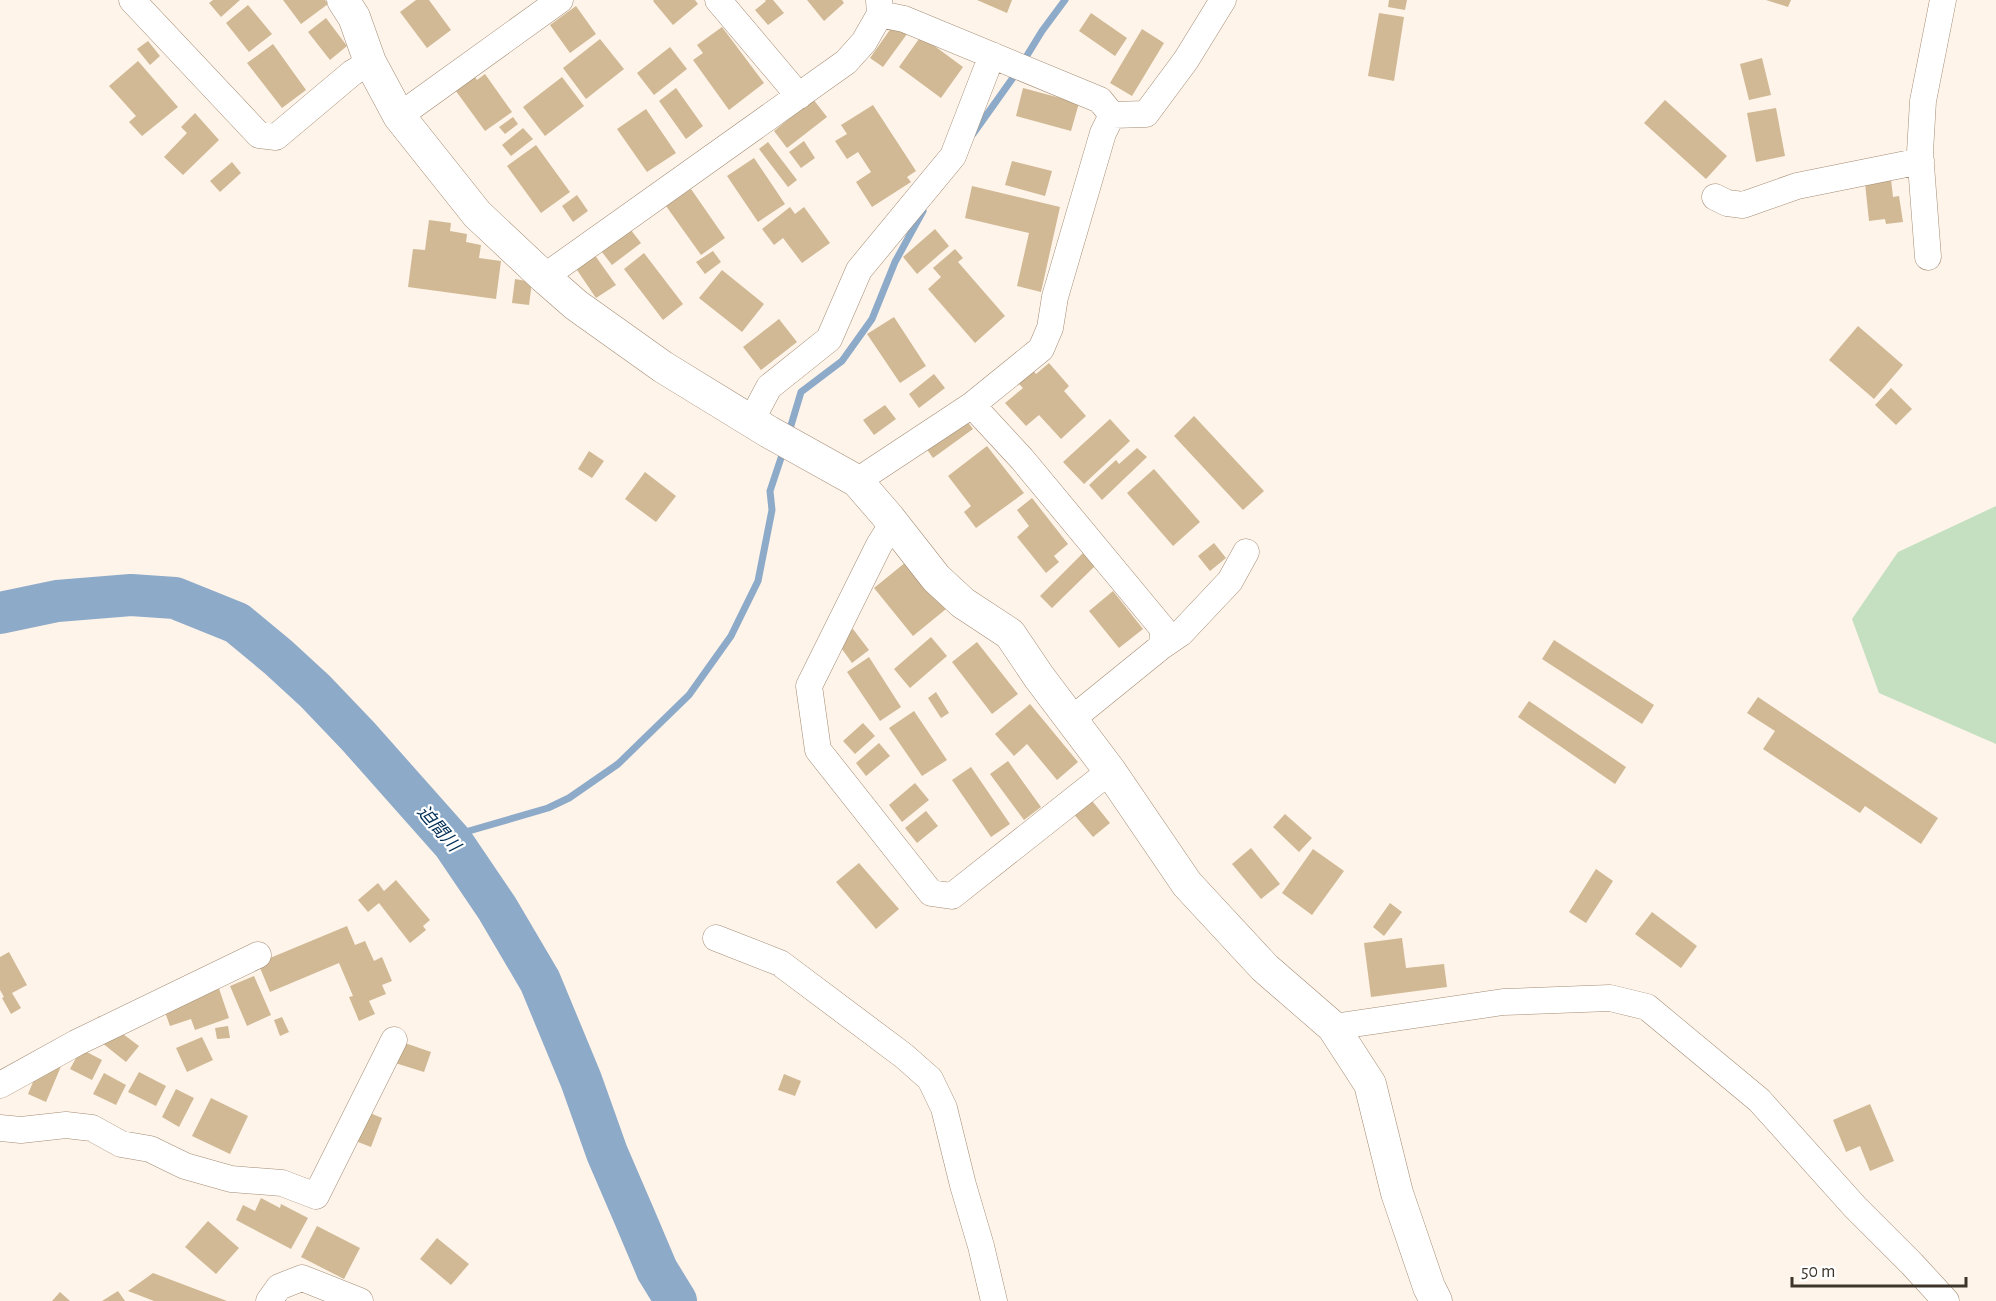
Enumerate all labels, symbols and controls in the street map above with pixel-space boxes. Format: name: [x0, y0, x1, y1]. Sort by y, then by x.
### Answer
water label: 迫間川: [413, 801, 465, 857]
scale bar: [1792, 1250, 1966, 1288]
text: 50 m: [1801, 1263, 1835, 1281]

